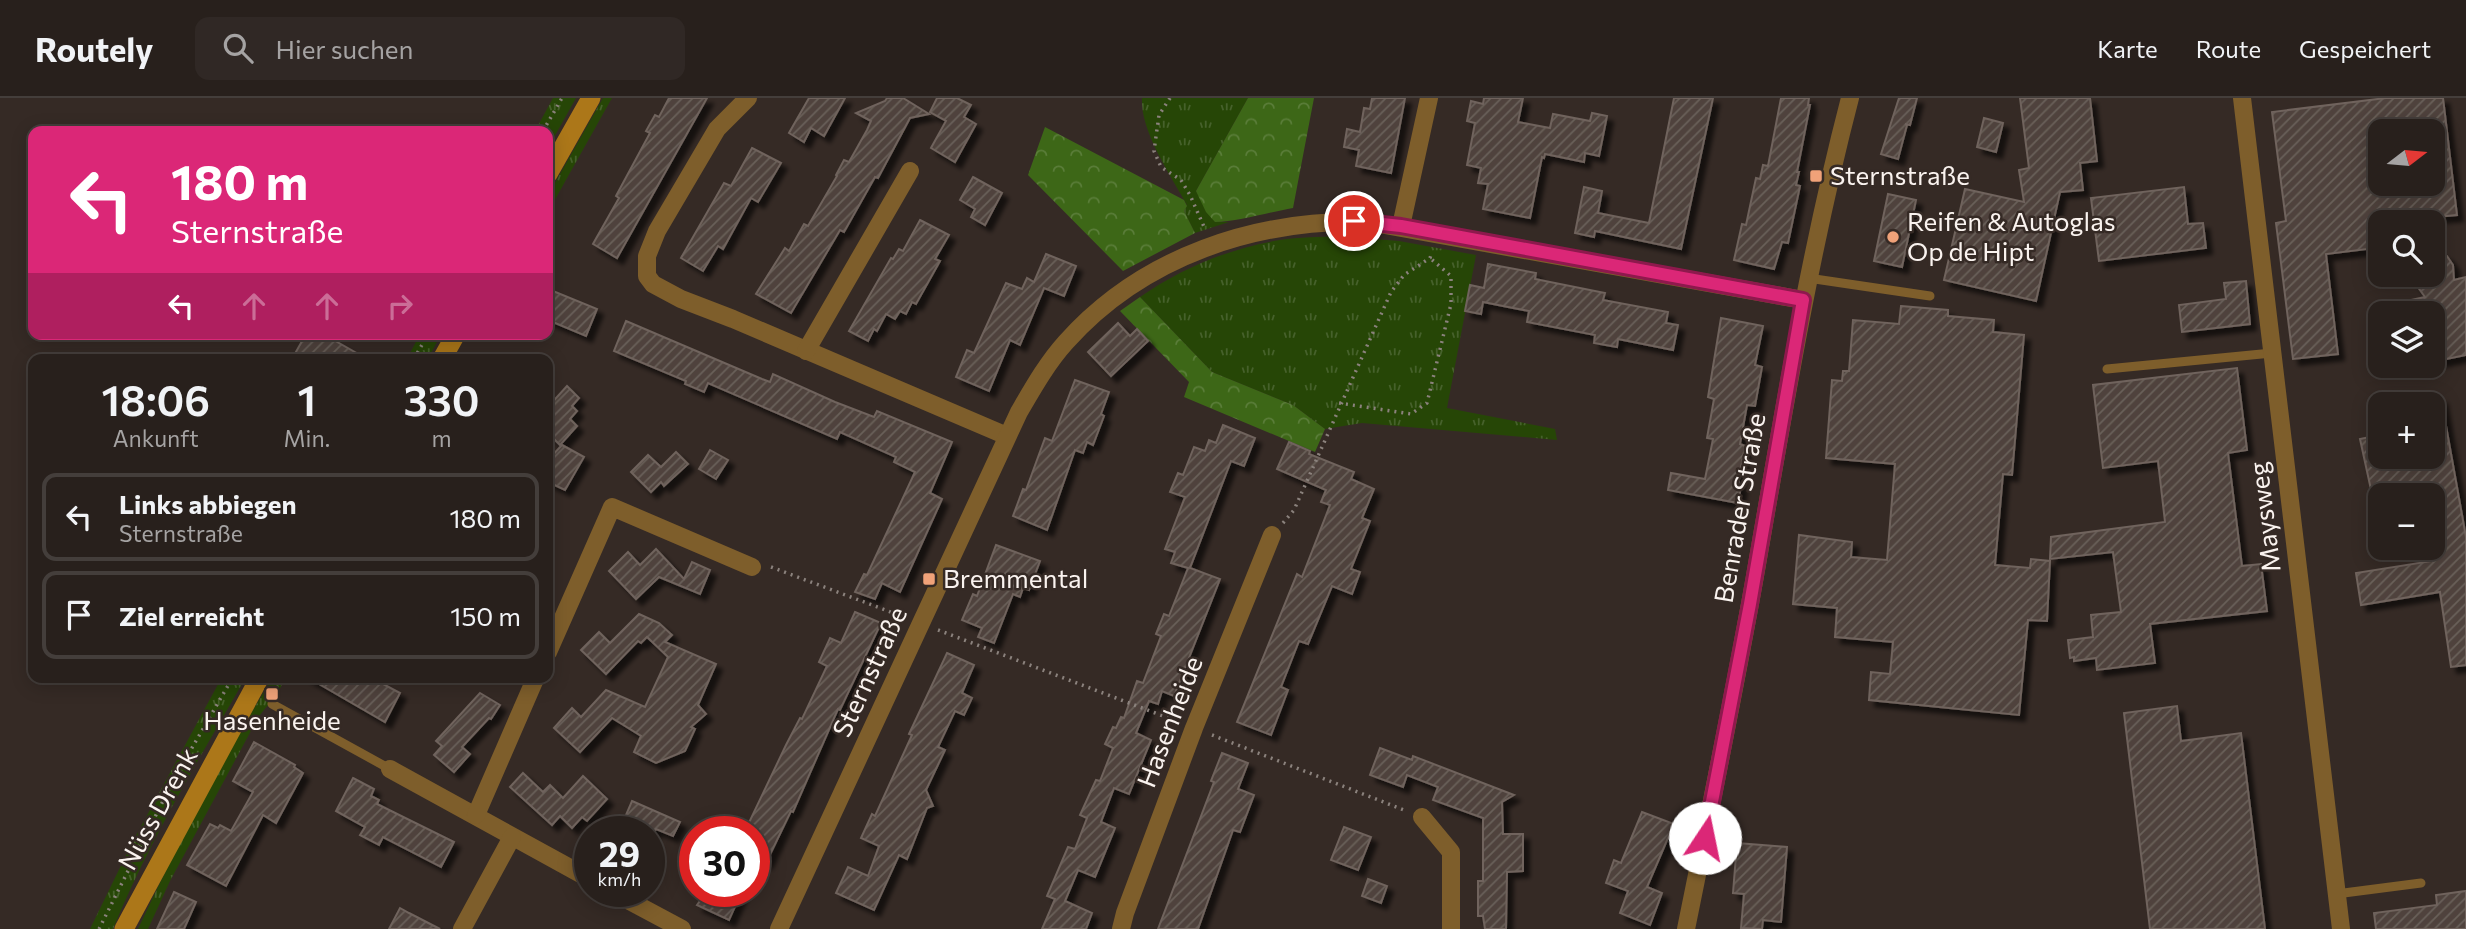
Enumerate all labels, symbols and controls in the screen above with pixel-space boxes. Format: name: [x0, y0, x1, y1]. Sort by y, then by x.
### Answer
search box: [195, 17, 685, 80]
text: Routely: [35, 28, 153, 69]
icon: search: [219, 29, 257, 67]
text: Hier suchen: [275, 33, 413, 64]
text: Karte: [2097, 34, 2158, 63]
text: Route: [2196, 34, 2261, 63]
text: Gespeichert: [2299, 34, 2431, 63]
north arrow: [2368, 119, 2445, 196]
map controls: [2368, 119, 2445, 560]
text: 180 m: [171, 150, 308, 210]
icon: left: [56, 154, 147, 245]
place label: Sternstraße: [1830, 159, 1970, 190]
marker: Sternstraße: [1808, 168, 1824, 184]
pin: [1324, 191, 1384, 251]
icon: arrive: [1335, 202, 1373, 240]
place label: Reifen & Autoglas Op de Hipt: [1907, 205, 2116, 266]
text: Sternstraße: [171, 210, 343, 250]
button: search: [2368, 210, 2445, 287]
marker: Reifen & Autoglas Op de Hipt: [1885, 229, 1901, 245]
icon: left: [162, 287, 200, 325]
icon: ahead: [235, 287, 273, 325]
icon: ahead: [308, 287, 346, 325]
icon: right: [381, 287, 419, 325]
button: layers: [2368, 301, 2445, 378]
text: 18:06: [101, 373, 210, 425]
text: 1: [297, 373, 316, 425]
text: 330: [403, 373, 480, 425]
button: +: [2368, 392, 2445, 469]
street label: Benrader Straße: [1707, 410, 1770, 605]
text: Ankunft: [113, 424, 199, 452]
text: Min.: [284, 424, 330, 452]
text: m: [431, 424, 452, 452]
street label: Maysweg: [2241, 460, 2286, 574]
button: −: [2368, 483, 2445, 560]
text: Links abbiegen: [119, 488, 297, 519]
icon: left: [60, 498, 98, 536]
text: 180 m: [449, 502, 521, 533]
text: Sternstraße: [119, 519, 243, 547]
place label: Bremmental: [943, 562, 1088, 593]
marker: Bremmental: [921, 571, 937, 587]
icon: arrive: [60, 596, 98, 634]
text: Ziel erreicht: [119, 600, 264, 631]
text: 150 m: [450, 600, 521, 631]
street label: Sternstraße: [825, 601, 912, 741]
street label: Hasenheide: [1129, 652, 1208, 791]
marker: Hasenheide: [264, 686, 280, 702]
place label: Hasenheide: [203, 704, 341, 735]
street label: Nüss Drenk: [111, 742, 203, 875]
position arrow: [1668, 801, 1742, 875]
speed limit sign: 30: [679, 816, 770, 907]
text: 29: [599, 831, 640, 874]
text: km/h: [598, 868, 641, 890]

